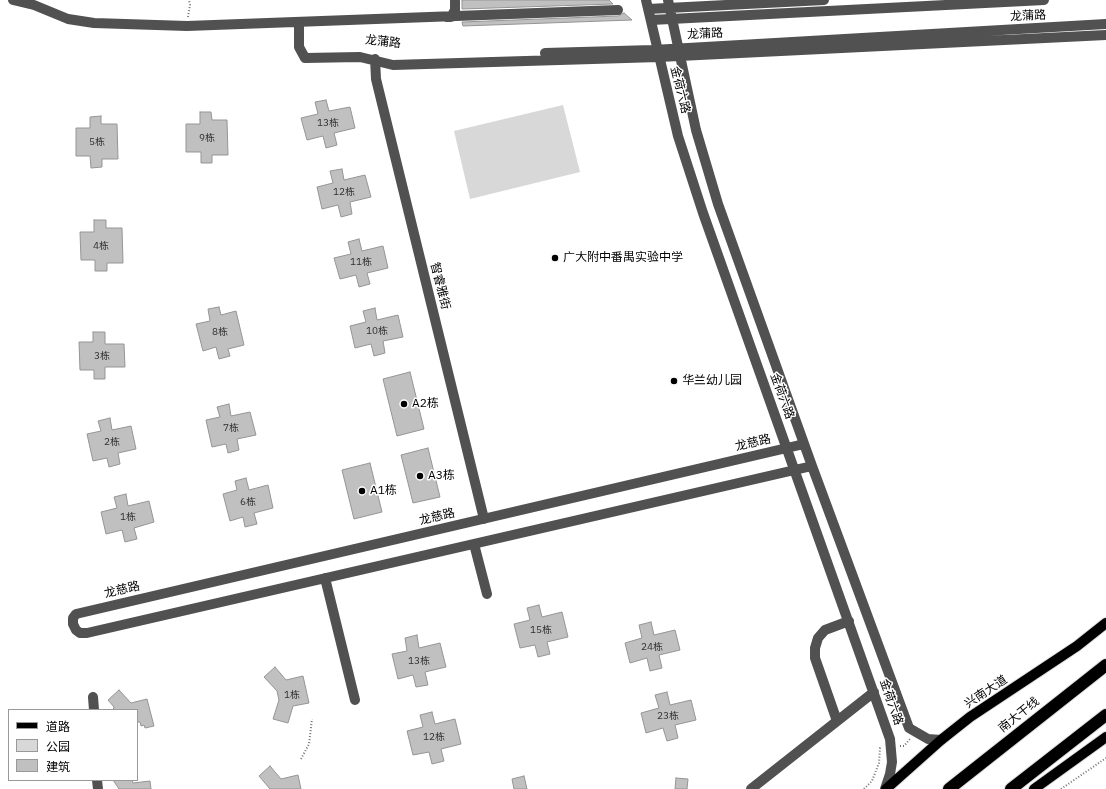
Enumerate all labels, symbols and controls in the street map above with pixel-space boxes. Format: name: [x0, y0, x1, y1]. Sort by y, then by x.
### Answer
street label: 龙蒲路: [1010, 8, 1046, 24]
street label: 龙蒲路: [687, 26, 723, 42]
street label: 龙蒲路: [364, 33, 402, 51]
street label: 金荷六路: [667, 65, 693, 115]
house number: 13栋: [317, 117, 339, 129]
house number: 9栋: [199, 132, 215, 144]
house number: 5栋: [89, 136, 105, 148]
house number: 12栋: [333, 186, 355, 198]
house number: 4栋: [93, 240, 109, 252]
place label: 广大附中番禺实验中学: [563, 251, 683, 265]
marker: 广大附中番禺实验中学: [550, 253, 560, 263]
house number: 11栋: [350, 256, 372, 268]
street label: 智睿雅街: [427, 261, 453, 311]
house number: 10栋: [366, 325, 388, 337]
house number: 8栋: [212, 326, 228, 338]
house number: 3栋: [94, 350, 110, 362]
street label: 金荷六路: [767, 371, 797, 421]
place label: 华兰幼儿园: [682, 374, 742, 388]
marker: 华兰幼儿园: [669, 376, 679, 386]
place label: A2栋: [412, 397, 439, 411]
marker: A2栋: [399, 399, 409, 409]
house number: 7栋: [223, 422, 239, 434]
street label: 龙慈路: [734, 432, 772, 454]
house number: 2栋: [104, 436, 120, 448]
place label: A3栋: [428, 469, 455, 483]
marker: A3栋: [415, 471, 425, 481]
place label: A1栋: [370, 484, 397, 498]
marker: A1栋: [357, 486, 367, 496]
house number: 6栋: [240, 496, 256, 508]
street label: 龙慈路: [418, 506, 456, 528]
house number: 1栋: [120, 511, 136, 523]
street label: 龙慈路: [103, 579, 141, 601]
house number: 15栋: [530, 624, 552, 636]
house number: 24栋: [641, 641, 663, 653]
house number: 13栋: [408, 655, 430, 667]
street label: 兴南大道: [962, 673, 1010, 711]
street label: 金荷六路: [876, 677, 906, 727]
house number: 1栋: [284, 689, 300, 701]
street label: 南大干线: [996, 694, 1042, 736]
legend: [8, 709, 138, 781]
house number: 23栋: [657, 710, 679, 722]
text: 道路: [46, 719, 70, 734]
house number: 12栋: [423, 731, 445, 743]
text: 公园: [46, 739, 70, 754]
text: 建筑: [46, 759, 70, 774]

